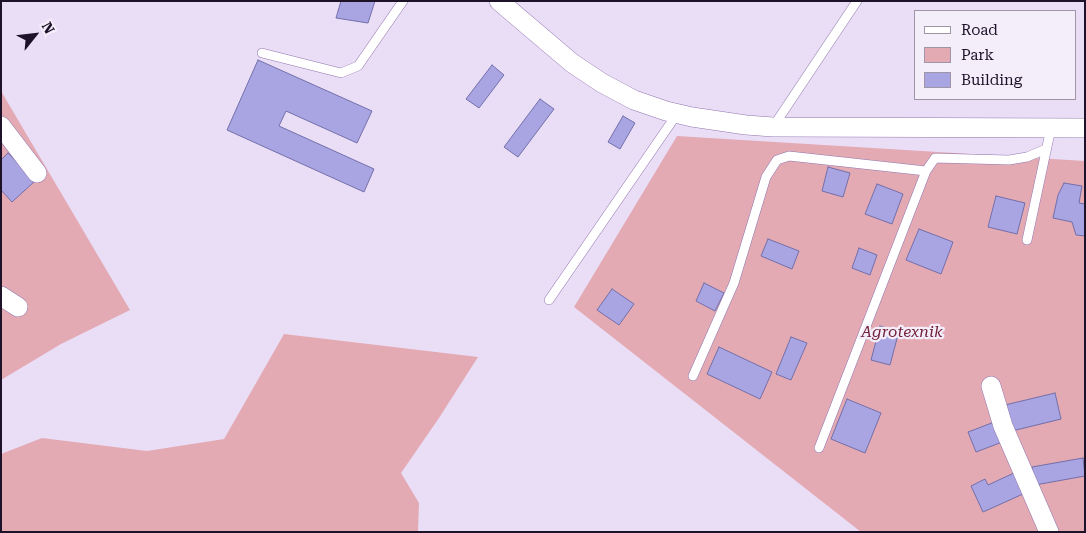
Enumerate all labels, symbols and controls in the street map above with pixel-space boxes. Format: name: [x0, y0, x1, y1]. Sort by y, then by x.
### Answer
north arrow: [10, 10, 60, 60]
legend: [914, 10, 1076, 100]
text: N: [39, 19, 58, 36]
text: Road: [961, 21, 998, 39]
text: Park: [961, 46, 994, 64]
text: Building: [961, 71, 1022, 89]
park label: Agrotexnik: [861, 322, 943, 342]

